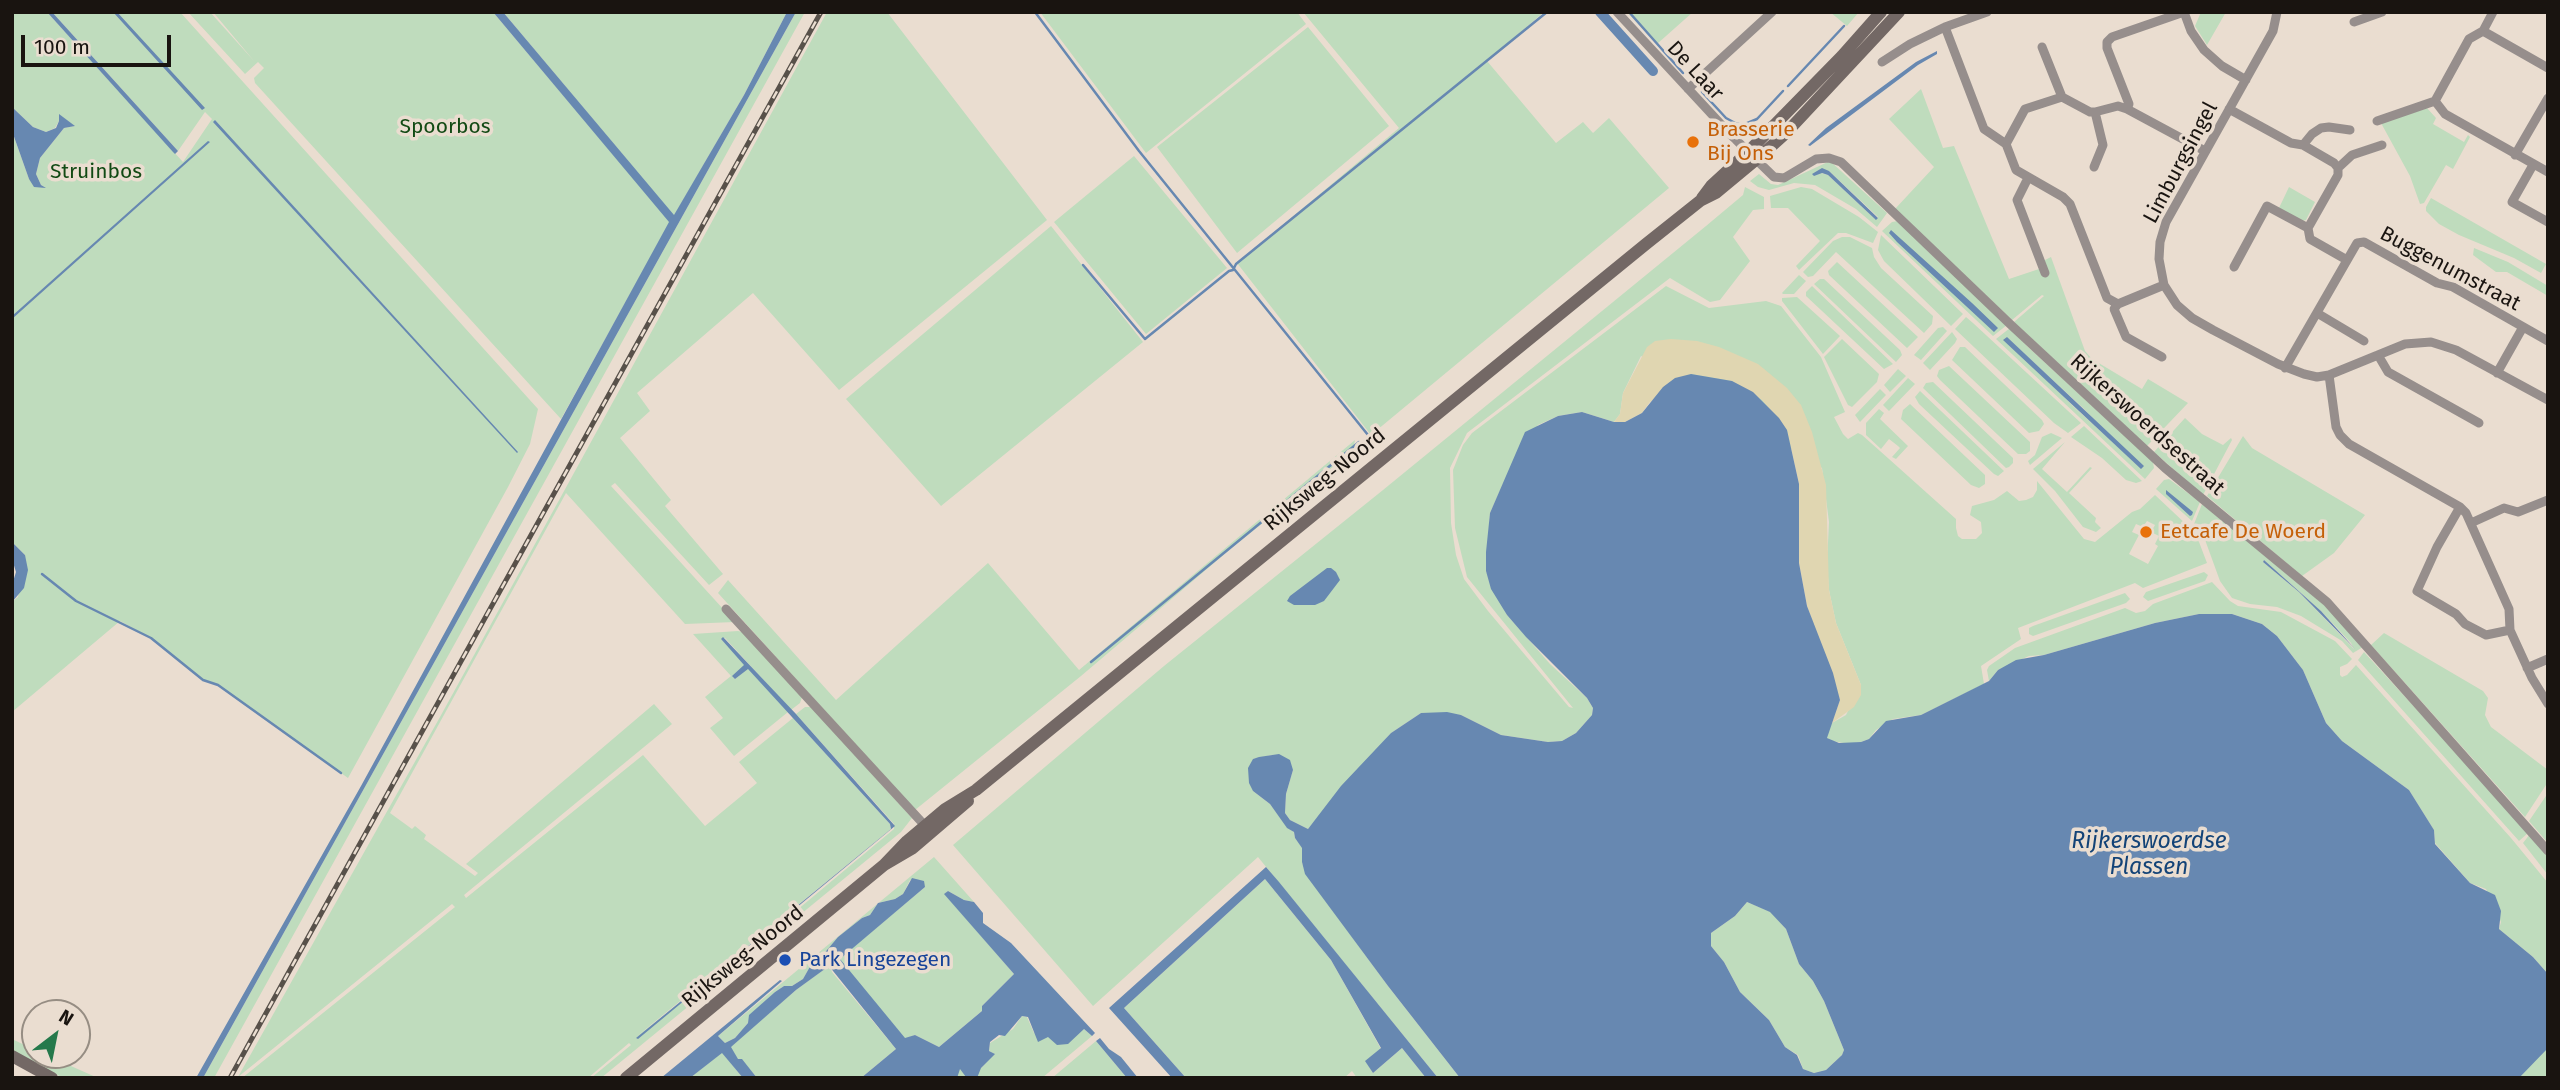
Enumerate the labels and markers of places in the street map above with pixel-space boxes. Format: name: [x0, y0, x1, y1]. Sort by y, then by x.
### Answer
place label: Brasserie Bij Ons: [1707, 117, 1795, 167]
marker: Brasserie Bij Ons: [1685, 134, 1701, 150]
place label: Eetcafe De Woerd: [2160, 519, 2326, 545]
marker: Eetcafe De Woerd: [2138, 524, 2154, 540]
place label: Park Lingezegen: [799, 947, 951, 973]
marker: Park Lingezegen: [777, 952, 793, 968]

